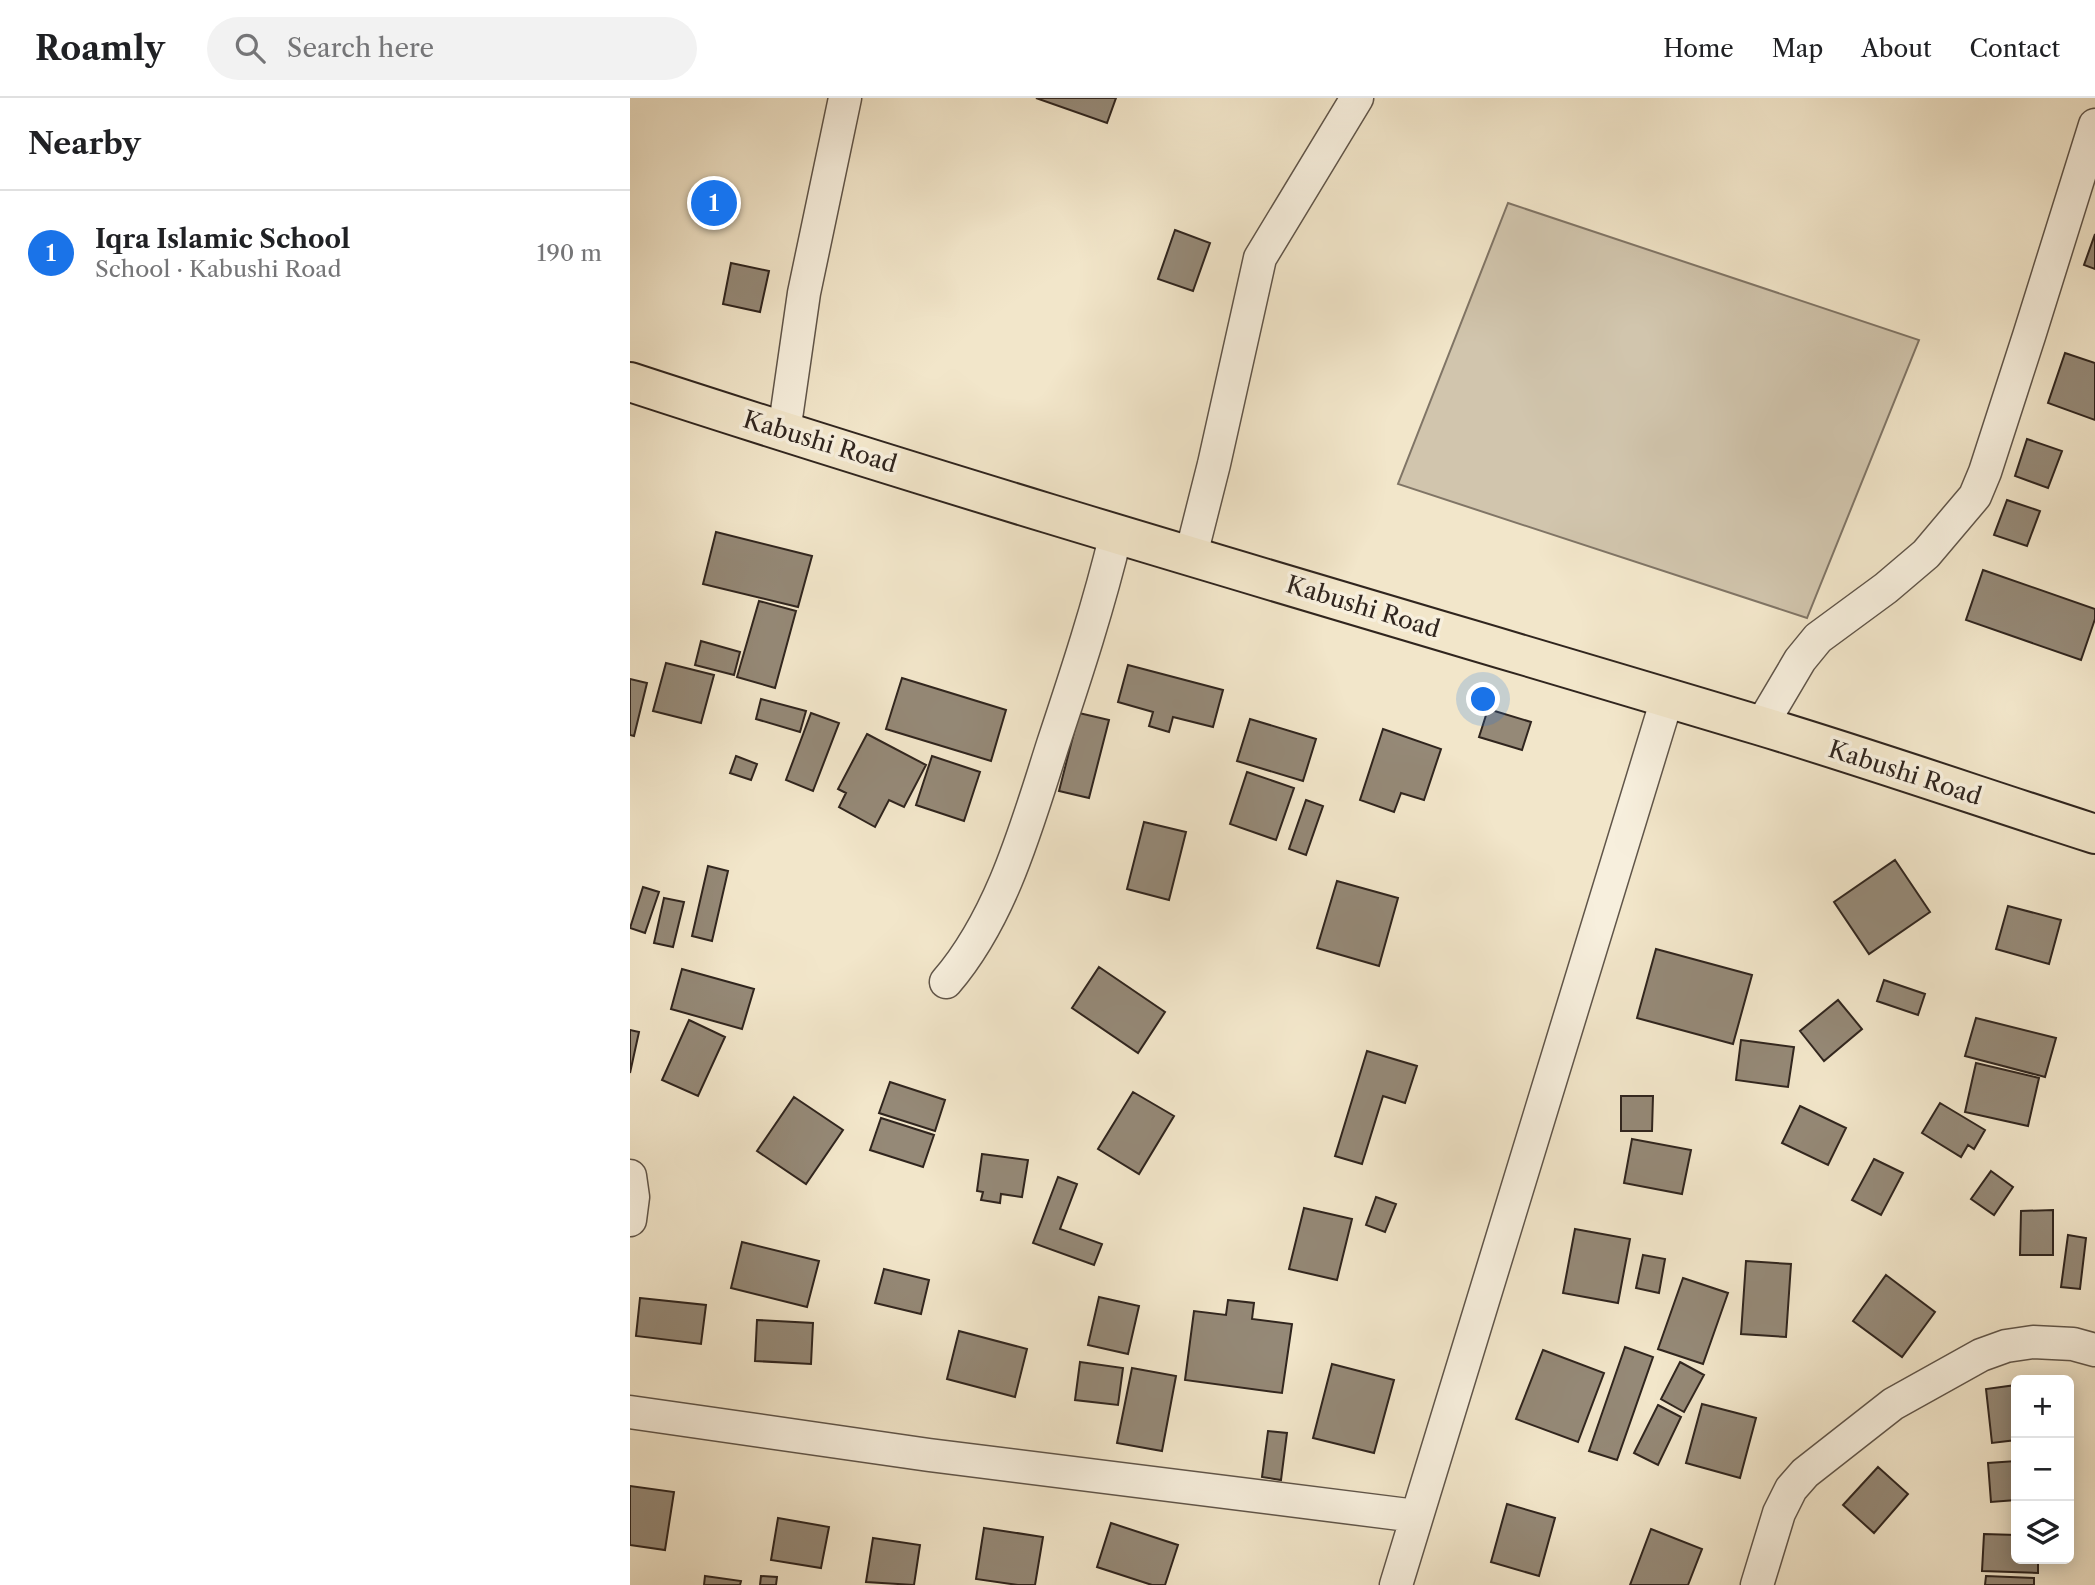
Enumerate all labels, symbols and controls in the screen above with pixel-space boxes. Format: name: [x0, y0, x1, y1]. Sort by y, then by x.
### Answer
search box: [207, 17, 697, 80]
text: Roamly: [35, 28, 165, 69]
icon: search: [231, 29, 269, 67]
text: Search here: [287, 32, 434, 64]
text: Home: [1663, 34, 1734, 63]
text: Map: [1772, 34, 1823, 63]
text: About: [1861, 34, 1932, 63]
text: Contact: [1970, 34, 2060, 63]
text: Nearby: [28, 125, 141, 162]
pin: 1: [691, 177, 737, 229]
text: Iqra Islamic School: [95, 223, 350, 255]
text: 1: [46, 239, 56, 267]
text: 190 m: [537, 239, 602, 267]
text: School · Kabushi Road: [95, 255, 342, 283]
street label: Kabushi Road: [740, 404, 901, 479]
street label: Kabushi Road: [1283, 569, 1444, 644]
your location: [1466, 682, 1500, 716]
street label: Kabushi Road: [1825, 734, 1986, 811]
map controls: [2011, 1375, 2074, 1564]
button: +: [2011, 1375, 2074, 1438]
button: −: [2011, 1438, 2074, 1501]
button: layers: [2011, 1501, 2074, 1564]

